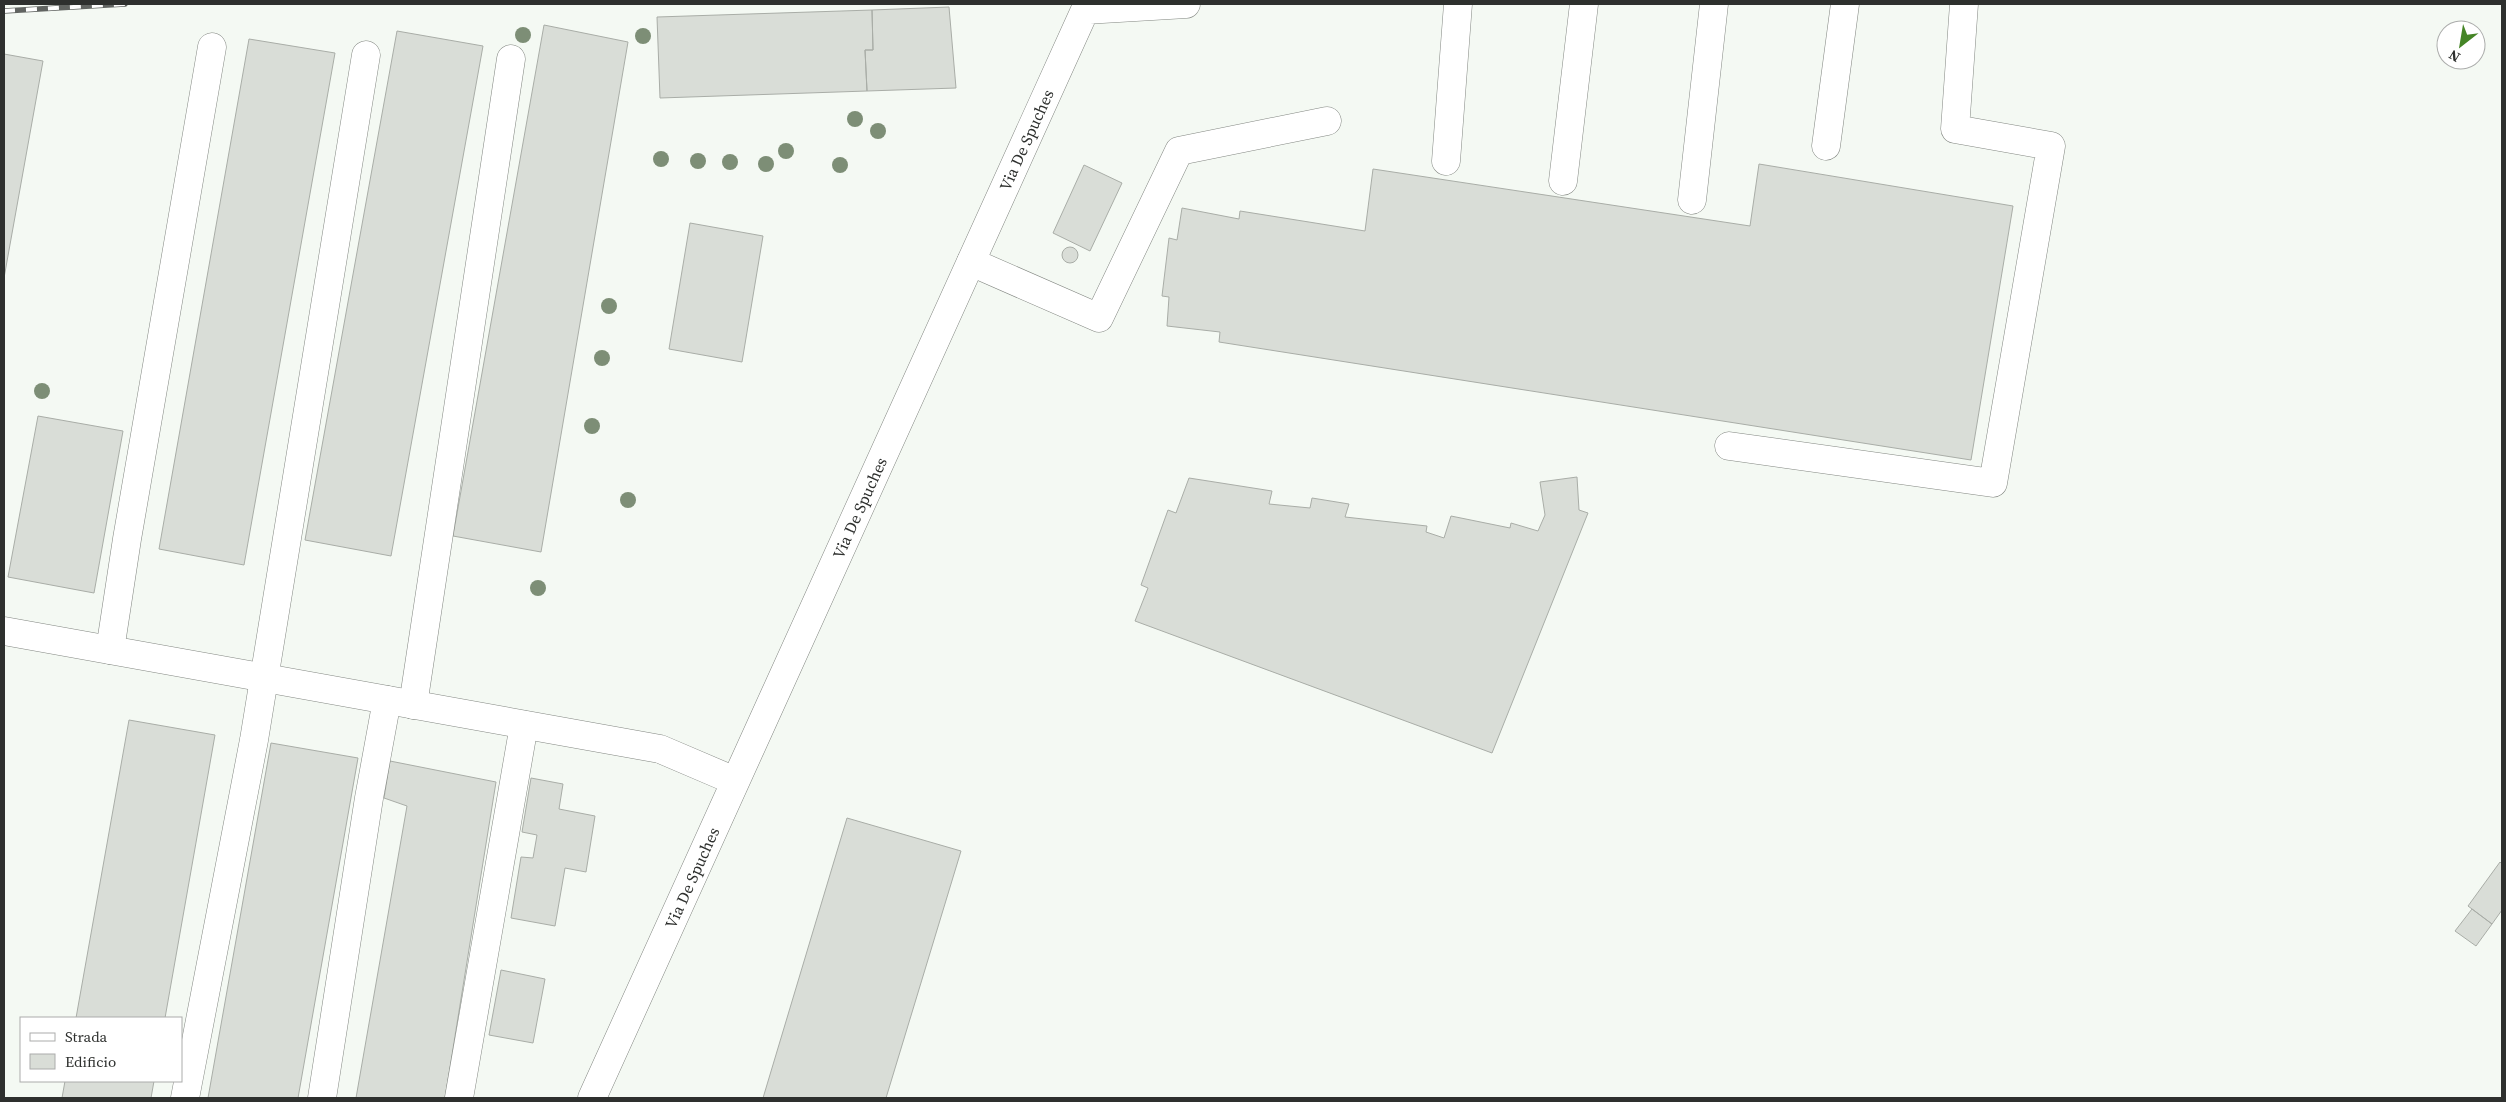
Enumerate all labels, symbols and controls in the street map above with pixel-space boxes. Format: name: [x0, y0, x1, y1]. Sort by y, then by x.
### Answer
north arrow: [2436, 20, 2486, 70]
text: N: [2445, 45, 2464, 67]
street label: Via De Spuches: [994, 86, 1059, 194]
street label: Via De Spuches: [827, 454, 892, 562]
street label: Via De Spuches: [659, 823, 724, 932]
legend: [20, 1017, 182, 1082]
text: Strada: [65, 1026, 108, 1047]
text: Edificio: [65, 1051, 116, 1072]

